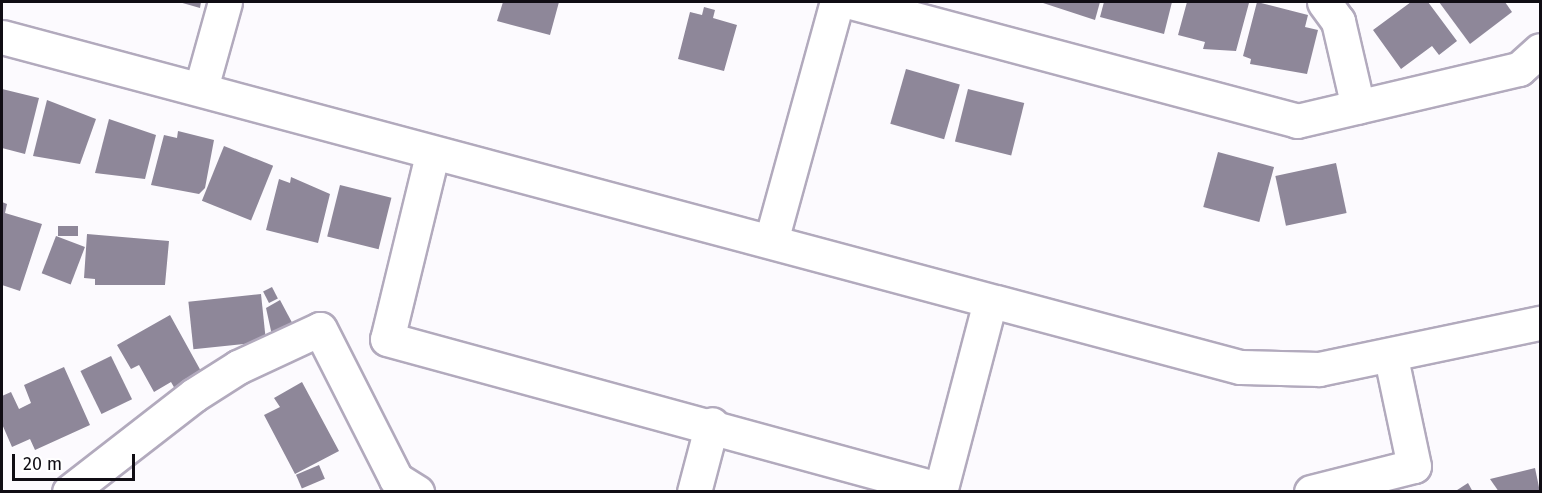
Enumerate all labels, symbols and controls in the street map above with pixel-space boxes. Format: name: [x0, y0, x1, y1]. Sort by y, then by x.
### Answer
scale bar: [15, 442, 138, 480]
text: 20 m: [23, 453, 62, 475]

